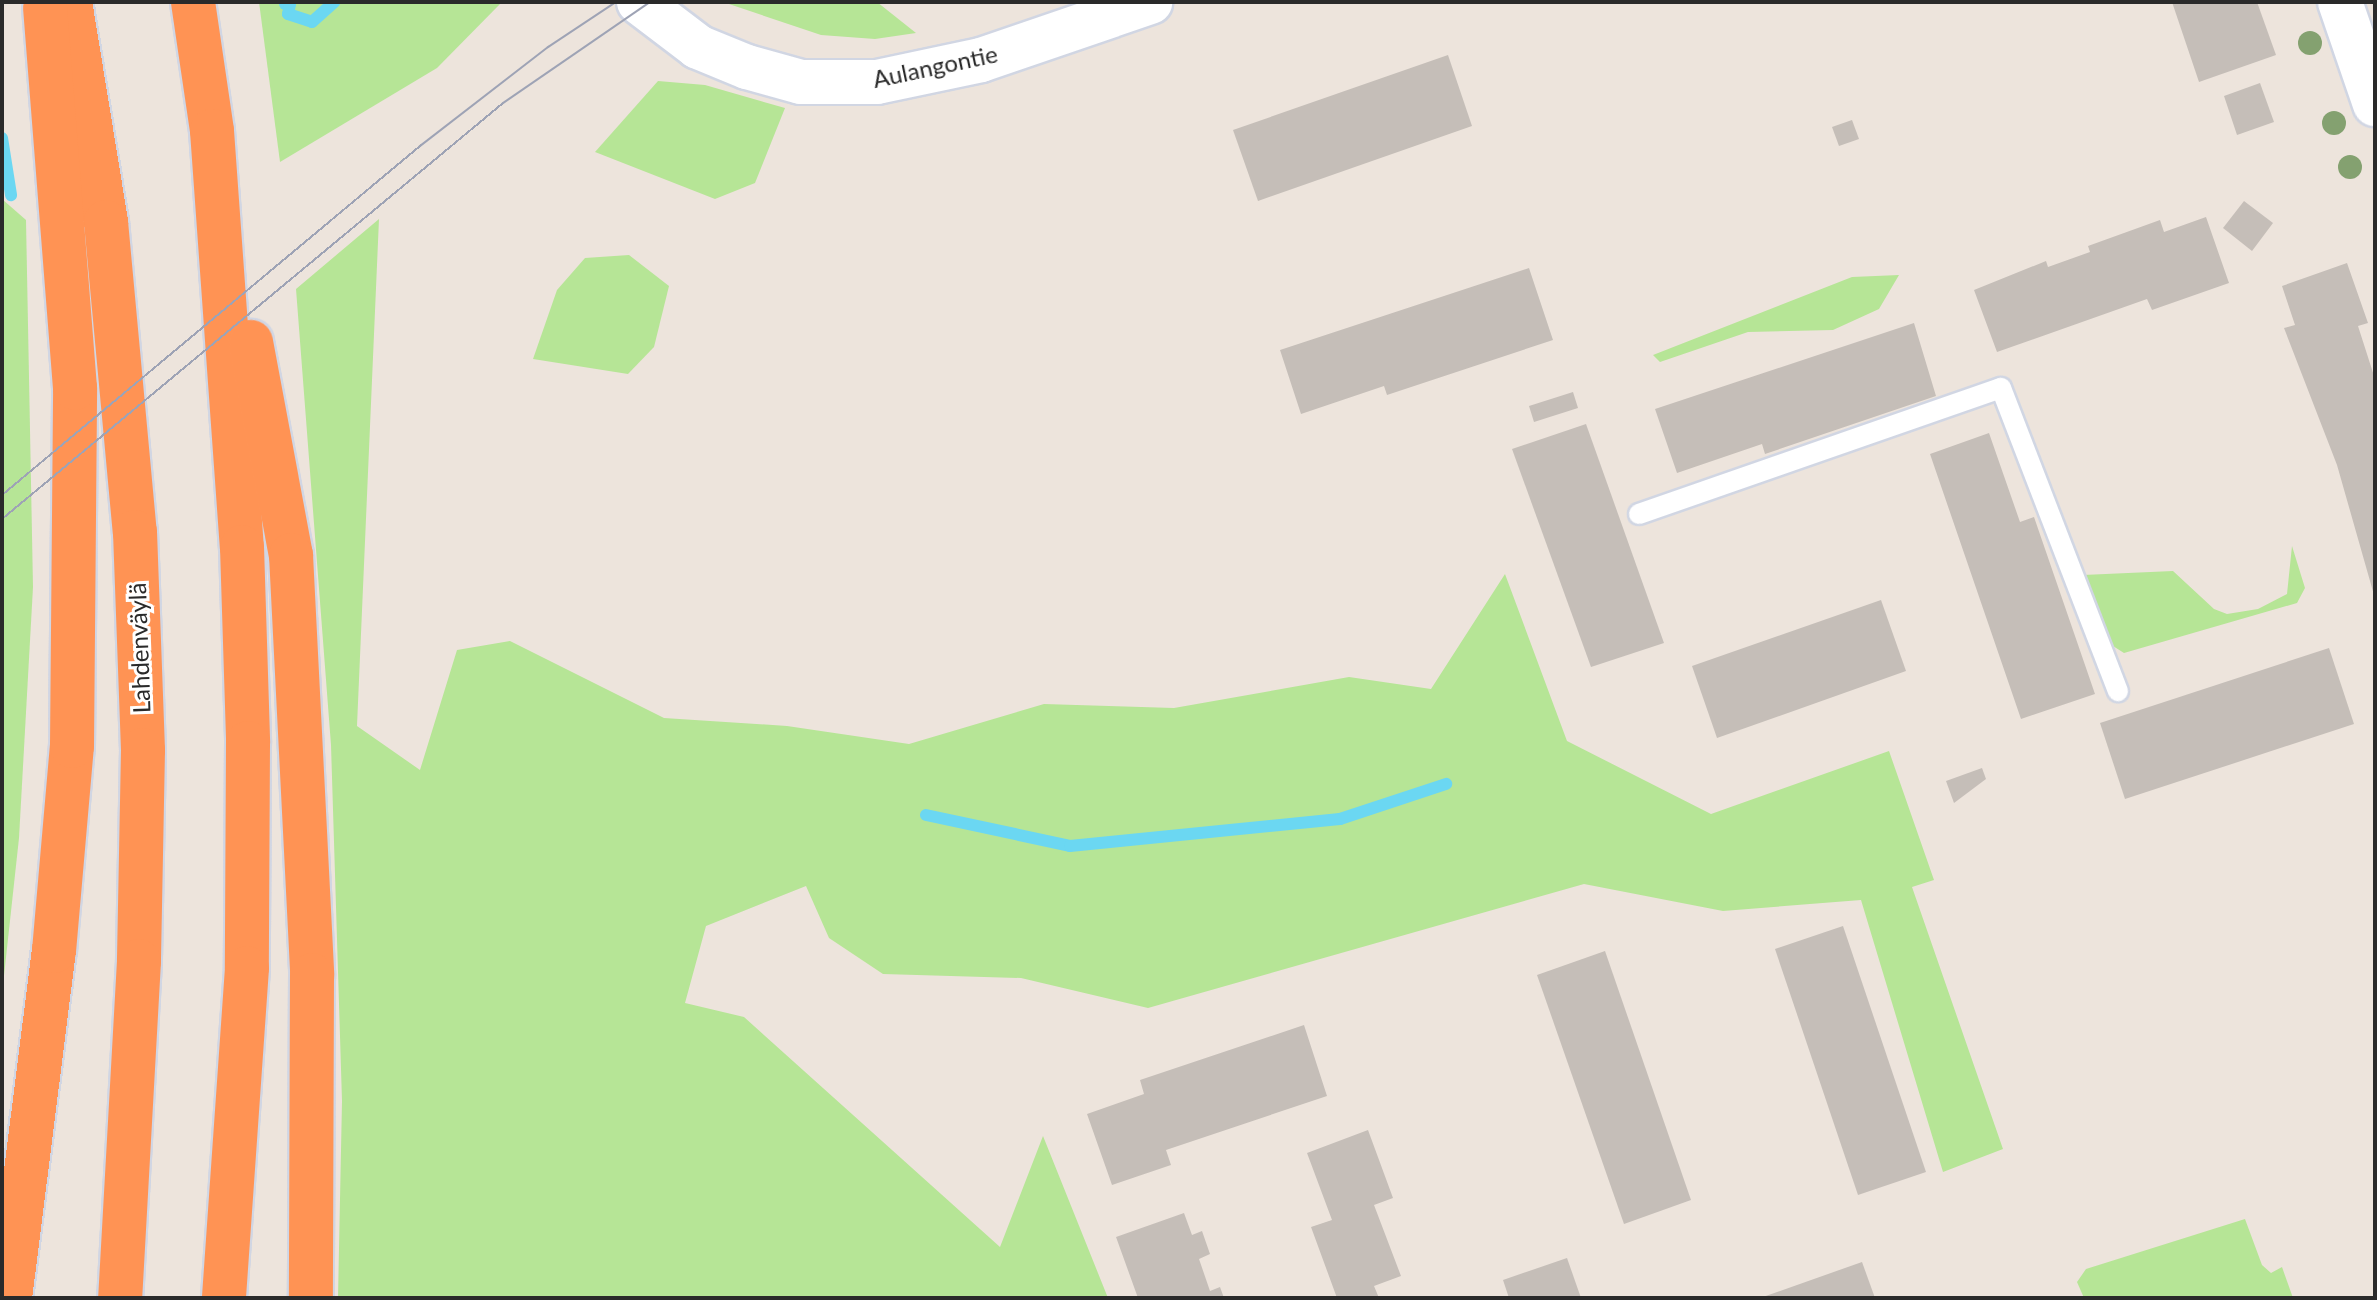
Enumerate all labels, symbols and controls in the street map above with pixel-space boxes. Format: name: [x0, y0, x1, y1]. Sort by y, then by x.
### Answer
street label: Aulangontie: [870, 39, 1000, 93]
street label: Lahdenväylä: [122, 582, 156, 714]

